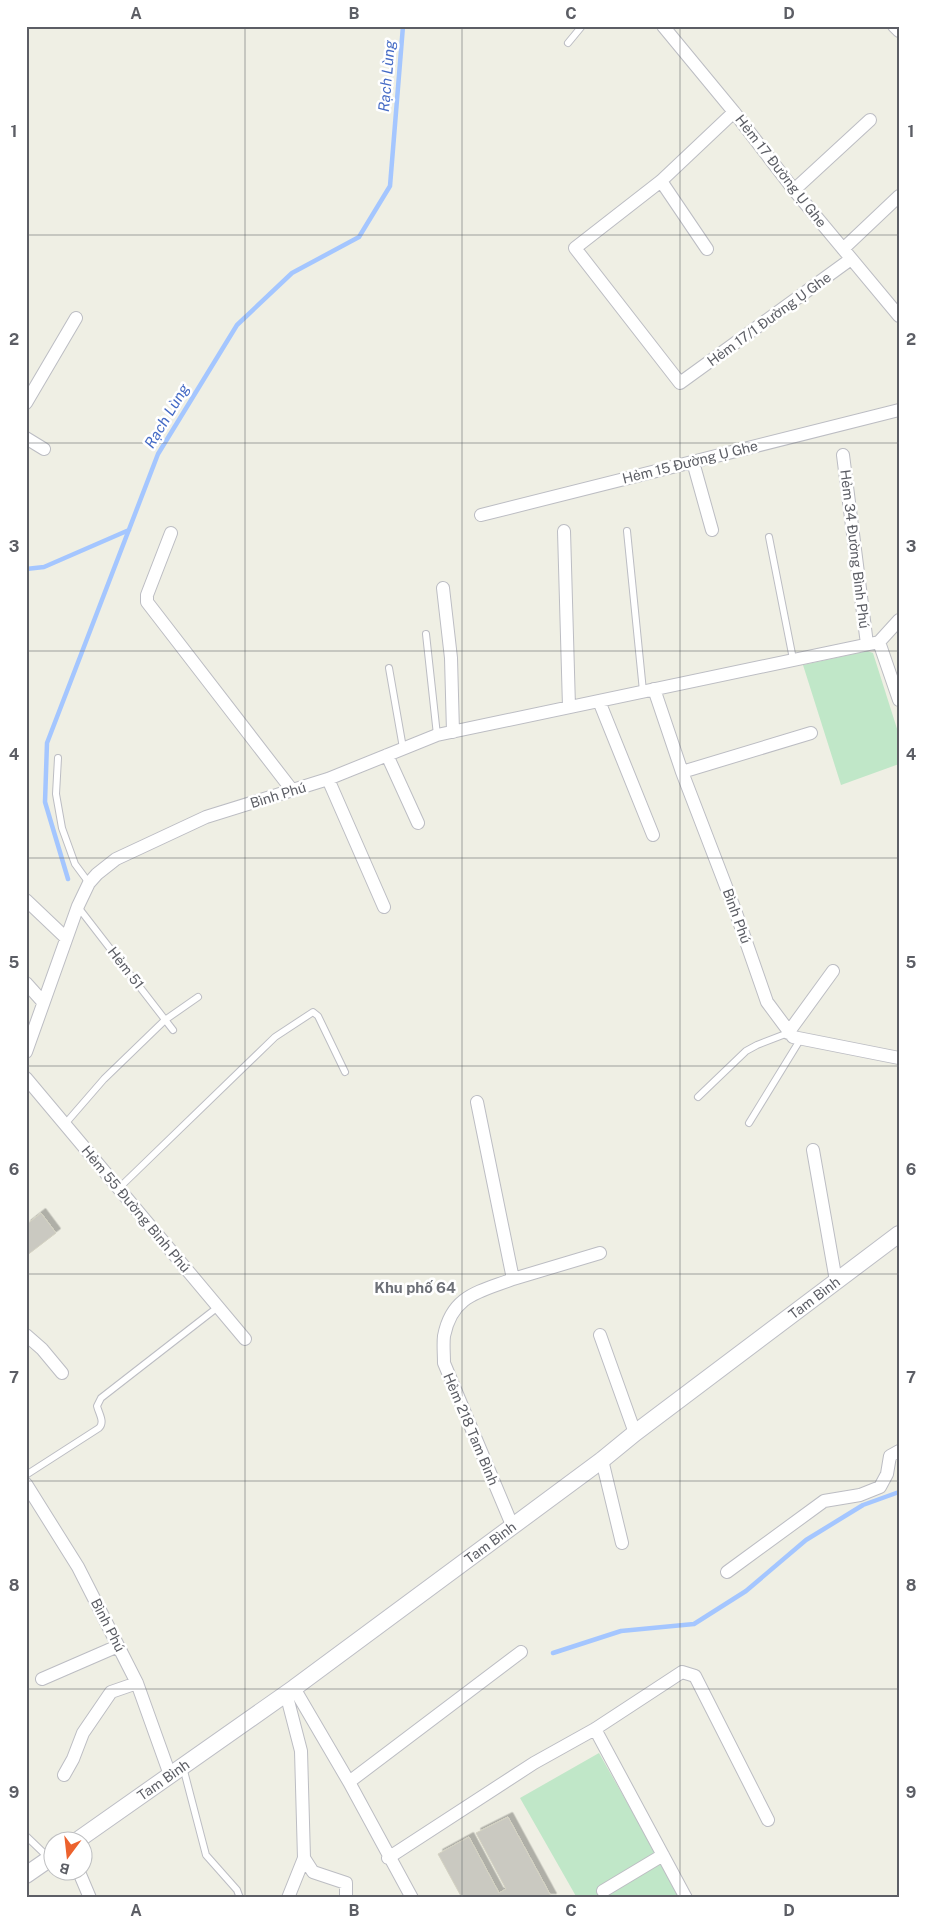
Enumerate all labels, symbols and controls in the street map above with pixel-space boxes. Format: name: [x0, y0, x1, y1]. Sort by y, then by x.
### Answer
text: A: [130, 4, 142, 23]
text: B: [349, 4, 360, 23]
text: C: [565, 4, 577, 23]
text: D: [783, 4, 795, 23]
water label: Rạch Lùng: [375, 39, 398, 113]
street label: Hẻm 17 Đường Ụ Ghe: [732, 112, 830, 231]
text: 1: [11, 122, 17, 141]
text: 1: [908, 122, 914, 141]
street label: Hẻm 17/1 Đường Ụ Ghe: [704, 269, 834, 369]
text: 2: [9, 330, 19, 349]
text: 2: [906, 330, 916, 349]
water label: Rạch Lùng: [141, 380, 192, 451]
street label: Hẻm 15 Đường Ụ Ghe: [621, 437, 759, 487]
street label: Hẻm 34 Đường Bình Phú: [837, 469, 873, 629]
text: 3: [9, 537, 19, 556]
text: 3: [906, 537, 916, 556]
text: 4: [9, 745, 20, 764]
text: 4: [906, 745, 917, 764]
street label: Bình Phú: [248, 779, 308, 811]
street label: Bình Phú: [720, 886, 754, 946]
street label: Hẻm 51: [105, 944, 147, 992]
text: 5: [9, 953, 20, 972]
text: 5: [906, 953, 917, 972]
street label: Hẻm 55 Đường Bình Phú: [78, 1142, 194, 1276]
text: 6: [9, 1160, 19, 1179]
text: 6: [906, 1160, 916, 1179]
street label: Tam Bình: [786, 1274, 843, 1322]
district label: Khu phố 64: [374, 1279, 456, 1296]
text: 7: [9, 1368, 19, 1387]
text: 7: [906, 1368, 916, 1387]
street label: Hẻm 218 Tam Bình: [440, 1370, 502, 1488]
street label: Tam Bình: [462, 1518, 519, 1567]
text: 8: [9, 1576, 20, 1595]
text: 8: [906, 1576, 917, 1595]
street label: Bình Phú: [88, 1596, 128, 1654]
street label: Tam Bình: [134, 1756, 192, 1804]
text: 9: [9, 1783, 19, 1802]
text: 9: [906, 1783, 916, 1802]
north arrow: [42, 1832, 92, 1882]
text: B: [58, 1860, 71, 1878]
text: A: [130, 1901, 142, 1920]
text: B: [349, 1901, 360, 1920]
text: C: [565, 1901, 577, 1920]
text: D: [783, 1901, 795, 1920]

